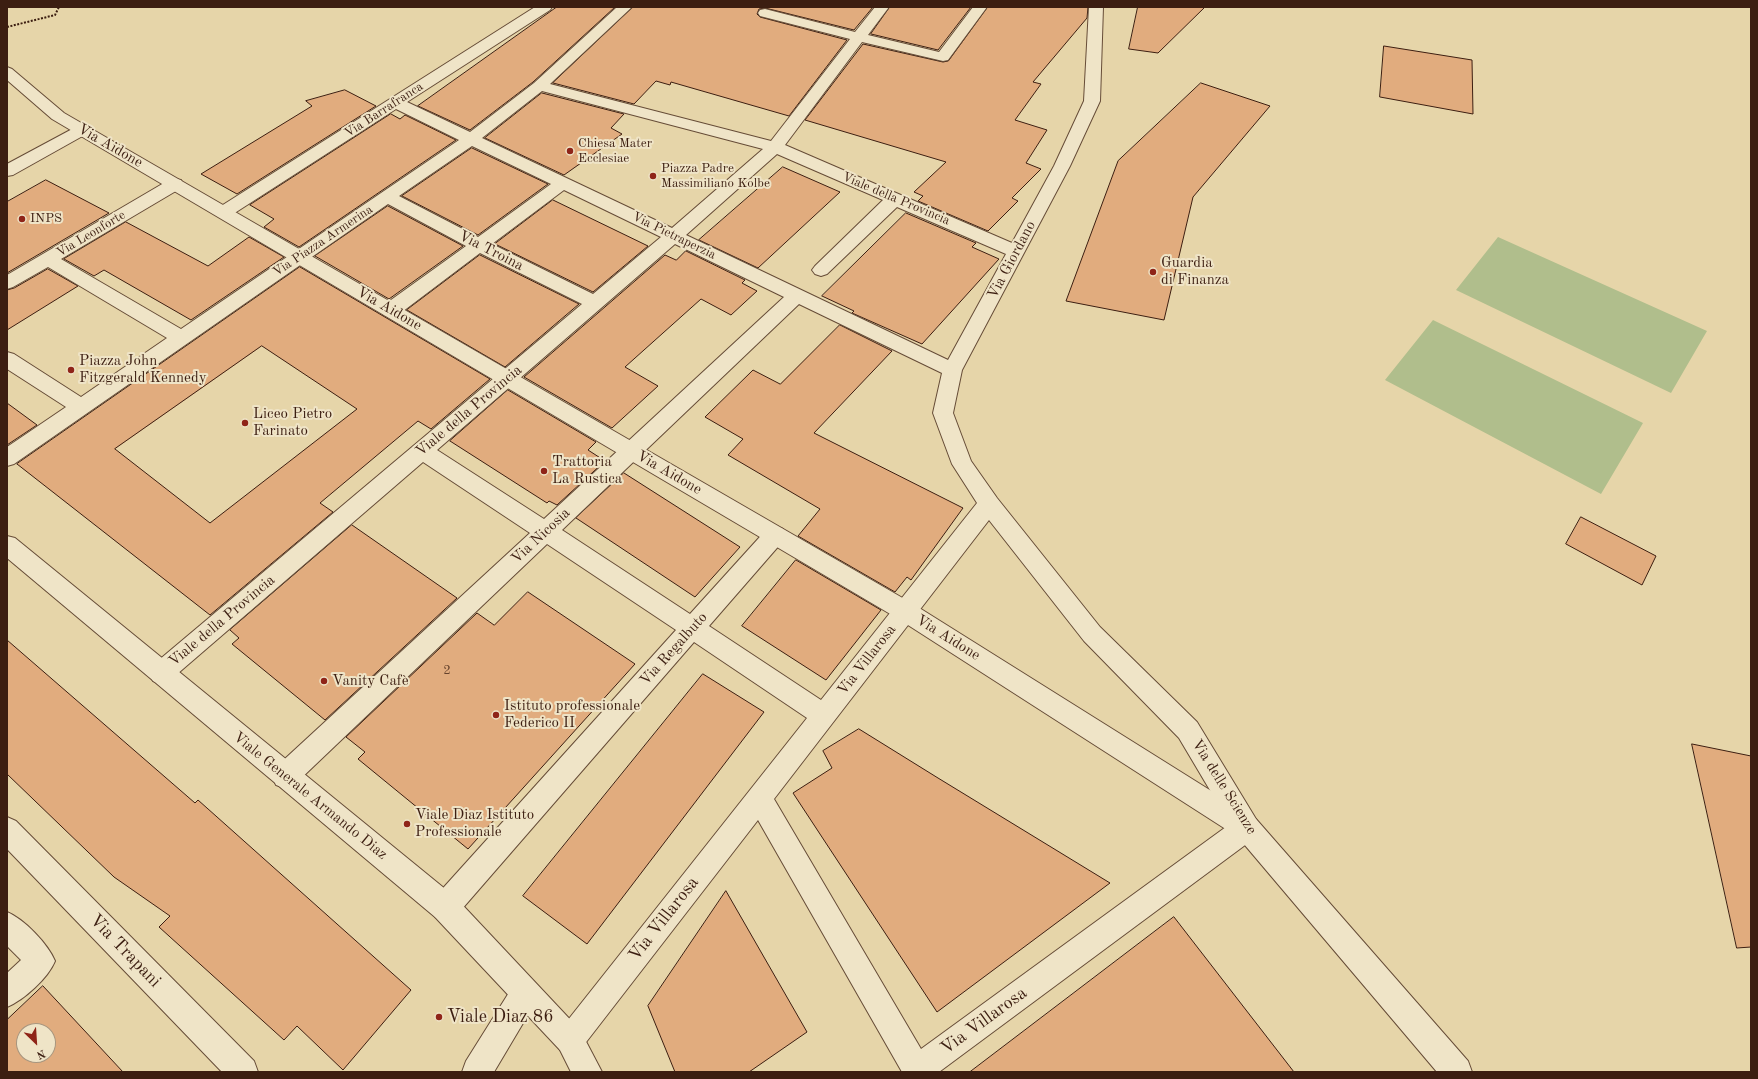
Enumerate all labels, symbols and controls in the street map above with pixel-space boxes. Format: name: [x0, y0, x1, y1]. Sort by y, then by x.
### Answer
street label: Via Barrafranca: [342, 79, 426, 141]
street label: Via Aidone: [74, 120, 146, 172]
place label: Chiesa Mater Ecclesiae: [578, 136, 652, 167]
marker: Chiesa Mater Ecclesiae: [565, 146, 575, 156]
place label: Piazza Padre Massimiliano Kolbe: [661, 161, 770, 192]
street label: Viale della Provincia: [840, 169, 952, 229]
marker: Piazza Padre Massimiliano Kolbe: [648, 171, 658, 181]
street label: Via Piazza Armerina: [270, 202, 376, 280]
street label: Via Leonforte: [54, 207, 128, 261]
street label: Via Pietraperzia: [630, 209, 718, 263]
place label: INPS: [30, 211, 62, 227]
marker: INPS: [17, 214, 27, 224]
street label: Via Giordano: [984, 218, 1040, 302]
street label: Via Troina: [456, 227, 526, 275]
place label: Guardia di Finanza: [1161, 254, 1229, 289]
marker: Guardia di Finanza: [1148, 267, 1158, 277]
street label: Via Aidone: [353, 283, 425, 335]
place label: Piazza John Fitzgerald Kennedy: [79, 352, 207, 387]
street label: Viale della Provincia: [412, 361, 526, 461]
marker: Piazza John Fitzgerald Kennedy: [66, 365, 76, 375]
place label: Liceo Pietro Farinato: [253, 405, 332, 440]
marker: Liceo Pietro Farinato: [240, 418, 250, 428]
street label: Via Aidone: [633, 447, 705, 499]
place label: Trattoria La Rustica: [552, 453, 622, 488]
marker: Trattoria La Rustica: [539, 466, 549, 476]
street label: Via Nicosia: [508, 504, 574, 568]
street label: Viale della Provincia: [165, 571, 279, 671]
street label: Via Regalbuto: [636, 609, 712, 689]
street label: Via Aidone: [913, 611, 983, 665]
street label: Via Villarosa: [834, 621, 900, 699]
house number: 2: [443, 663, 451, 679]
place label: Vanity Cafè: [332, 672, 409, 690]
marker: Vanity Cafè: [319, 676, 329, 686]
place label: Istituto professionale Federico II: [504, 697, 640, 732]
marker: Istituto professionale Federico II: [491, 710, 501, 720]
street label: Viale Generale Armando Diaz: [229, 728, 391, 864]
street label: Via delle Scienze: [1188, 736, 1260, 838]
place label: Viale Diaz Istituto Professionale: [415, 806, 534, 841]
marker: Viale Diaz Istituto Professionale: [402, 819, 412, 829]
street label: Via Villarosa: [624, 872, 704, 966]
street label: Via Trapani: [85, 910, 165, 992]
street label: Via Villarosa: [937, 982, 1031, 1060]
place label: Viale Diaz 86: [447, 1006, 554, 1028]
marker: Viale Diaz 86: [434, 1012, 444, 1022]
north arrow: [16, 1023, 56, 1063]
text: N: [35, 1047, 47, 1060]

